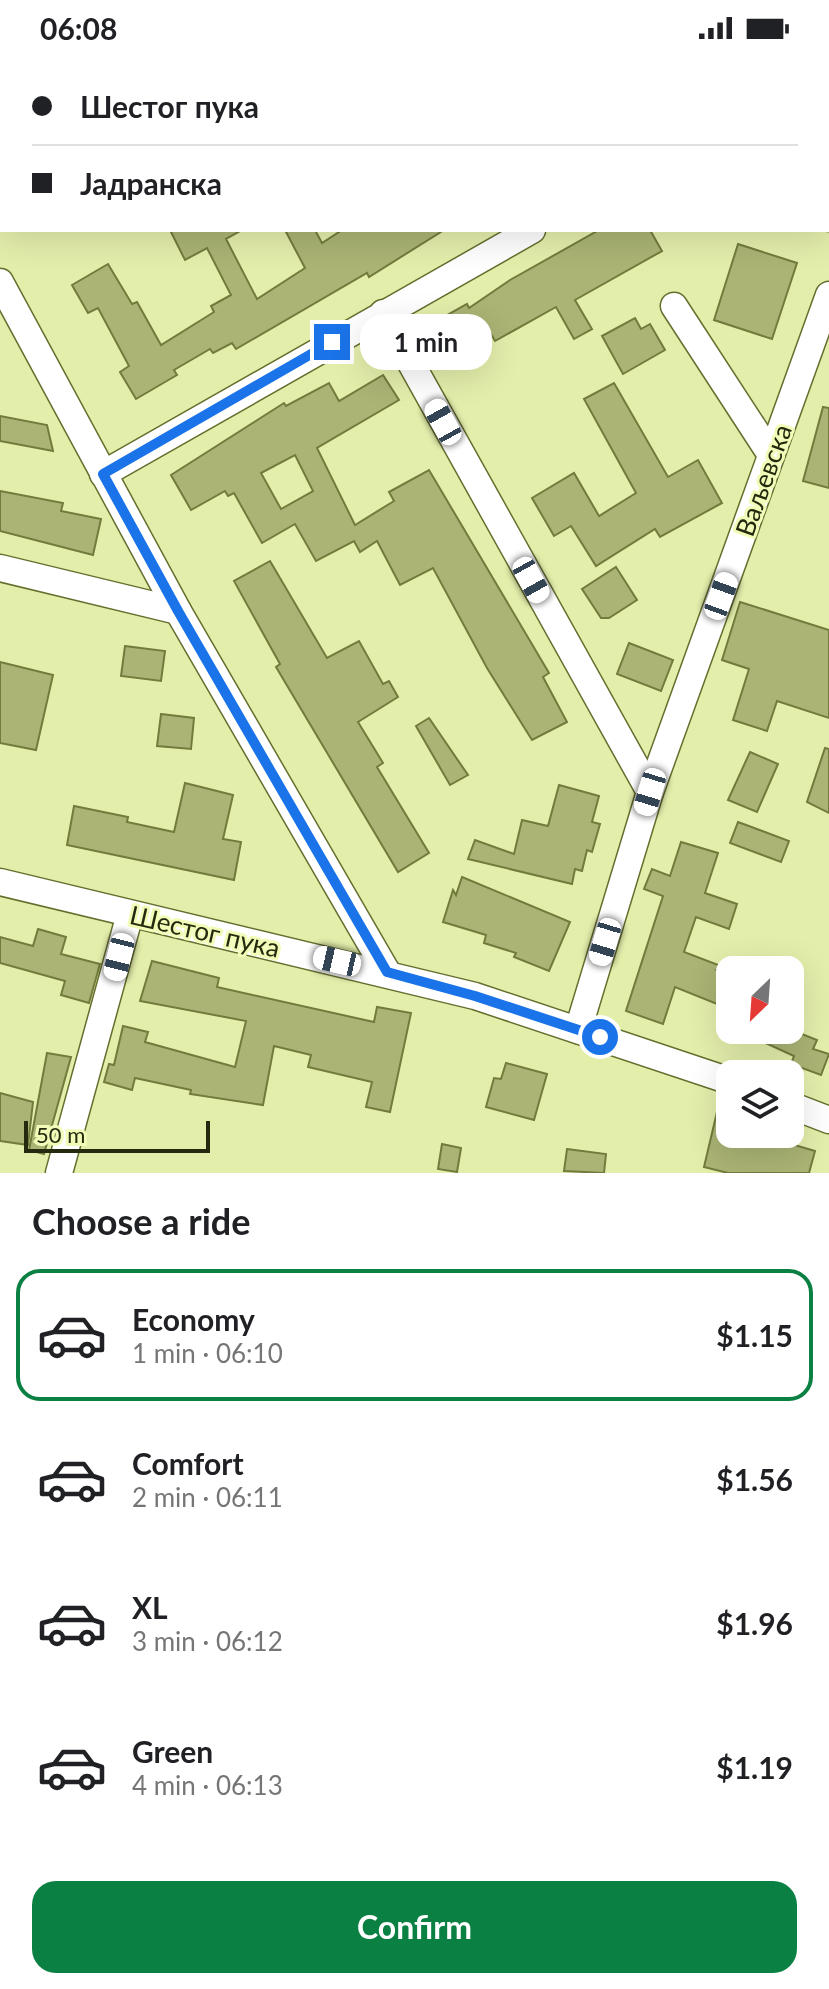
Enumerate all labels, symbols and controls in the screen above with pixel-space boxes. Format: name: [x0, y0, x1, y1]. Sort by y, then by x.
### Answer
text: 06:08: [40, 10, 117, 46]
text: Шестог пука: [80, 88, 259, 124]
text: Јадранска: [80, 165, 222, 201]
callout: 1 min: [360, 314, 492, 370]
route end: [314, 324, 350, 360]
text: 1 min: [394, 326, 458, 358]
car: [421, 395, 465, 449]
street label: Ваљевска: [728, 420, 798, 540]
car: [509, 553, 553, 607]
car: [702, 569, 740, 623]
car: [632, 766, 668, 818]
street label: Шестог пука: [127, 898, 283, 964]
car: [587, 916, 623, 968]
car: [102, 931, 136, 983]
car: [311, 944, 363, 978]
north arrow: [716, 956, 804, 1044]
map controls: [716, 956, 804, 1148]
route start: [582, 1019, 618, 1055]
button: layers: [716, 1060, 804, 1148]
scale bar: [24, 1117, 210, 1153]
text: 50 m: [36, 1121, 85, 1148]
text: Choose a ride: [32, 1199, 251, 1243]
icon: car: [36, 1299, 108, 1371]
text: Economy: [132, 1301, 255, 1337]
text: $1.15: [716, 1317, 793, 1353]
text: 1 min · 06:10: [132, 1337, 283, 1369]
icon: car: [36, 1443, 108, 1515]
text: Comfort: [132, 1445, 244, 1481]
text: $1.56: [716, 1461, 793, 1497]
text: 2 min · 06:11: [132, 1481, 283, 1513]
icon: car: [36, 1587, 108, 1659]
text: XL: [132, 1589, 168, 1625]
text: $1.96: [716, 1605, 793, 1641]
text: 3 min · 06:12: [132, 1625, 283, 1657]
icon: car: [36, 1731, 108, 1803]
text: Green: [132, 1733, 213, 1769]
text: $1.19: [716, 1749, 793, 1785]
text: 4 min · 06:13: [132, 1769, 283, 1801]
button: Confirm: [32, 1881, 797, 1973]

